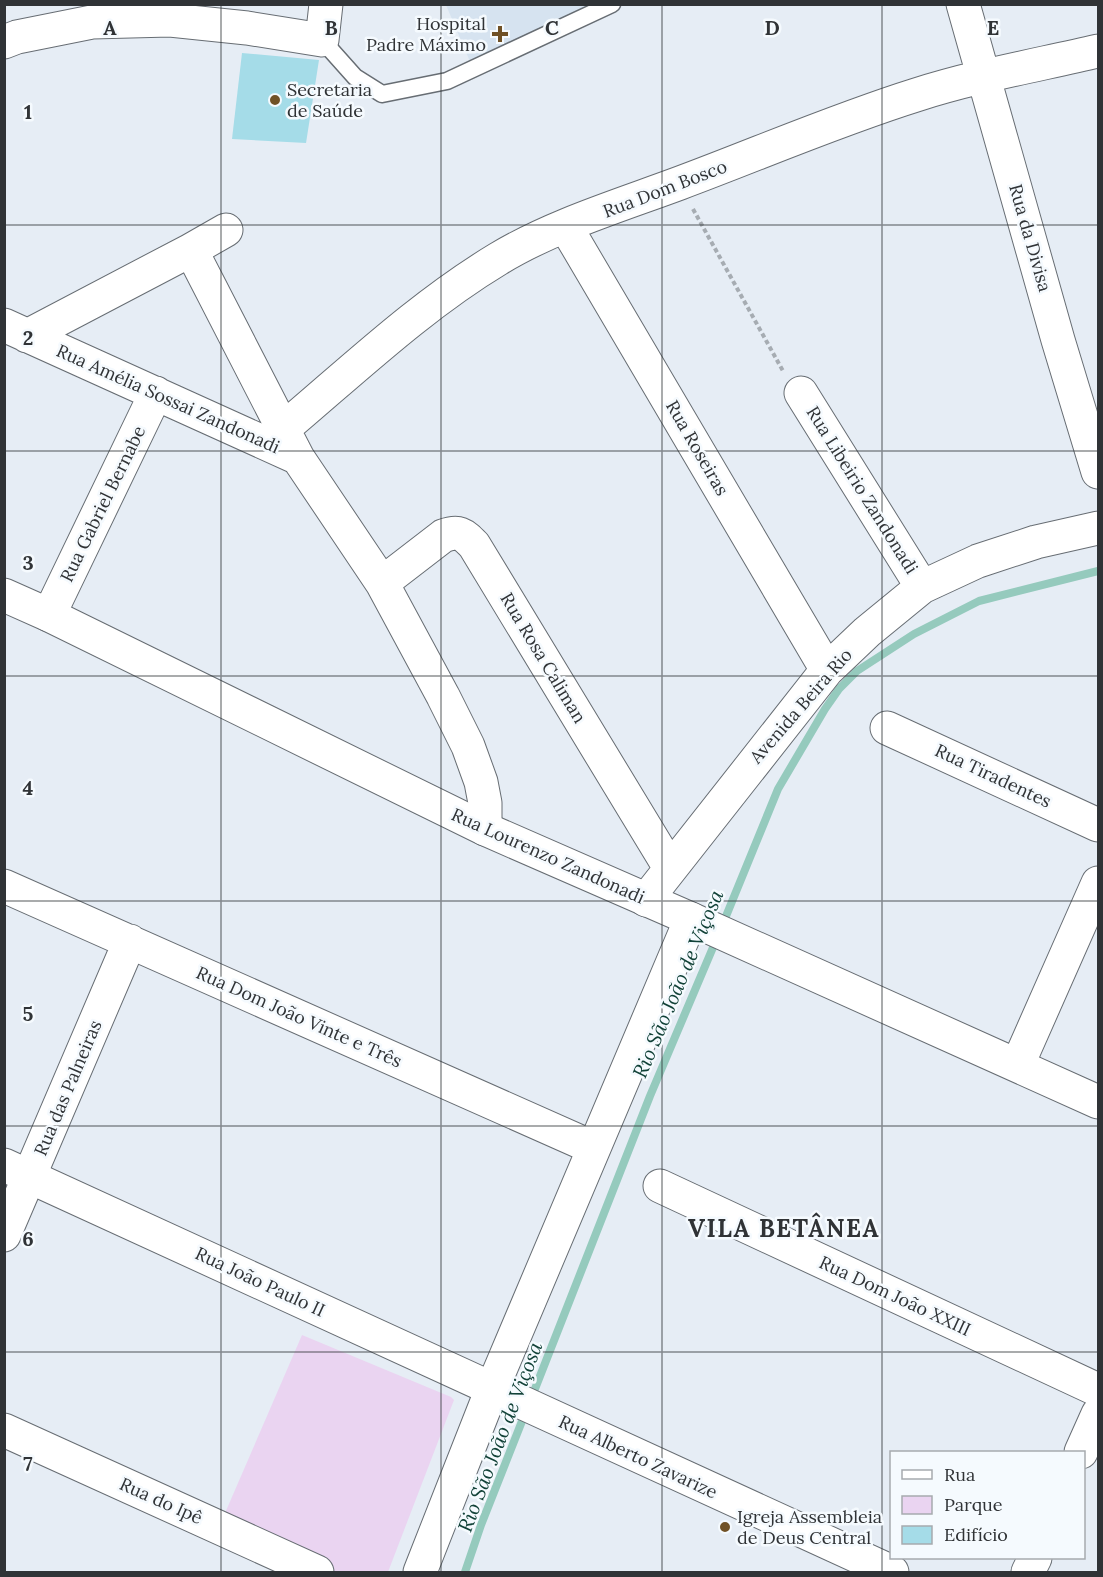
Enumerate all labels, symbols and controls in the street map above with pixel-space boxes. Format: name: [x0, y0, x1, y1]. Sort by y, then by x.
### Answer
place label: Hospital Padre Máximo: [366, 12, 486, 56]
text: A: [103, 15, 117, 40]
text: B: [324, 15, 338, 40]
text: C: [545, 15, 559, 40]
text: D: [764, 15, 780, 40]
text: E: [987, 15, 999, 40]
marker: Hospital Padre Máximo: [491, 25, 509, 43]
place label: Secretaria de Saúde: [287, 78, 372, 122]
marker: Secretaria de Saúde: [268, 93, 282, 107]
text: 1: [24, 99, 32, 124]
street label: Rua Dom Bosco: [600, 154, 730, 223]
street label: Rua da Divisa: [1004, 181, 1057, 294]
text: 2: [23, 325, 33, 350]
street label: Rua Amélia Sossai Zandonadi: [53, 339, 283, 458]
street label: Rua Roseiras: [661, 396, 734, 499]
street label: Rua Libeirio Zandonadi: [801, 402, 923, 578]
street label: Rua Gabriel Bernabe: [55, 422, 150, 586]
text: 3: [22, 550, 34, 575]
street label: Rua Rosa Caliman: [495, 588, 592, 727]
street label: Avenida Beira Rio: [744, 643, 857, 769]
street label: Rua Tiradentes: [931, 739, 1055, 813]
text: 4: [23, 775, 34, 800]
street label: Rua Lourenzo Zandonadi: [448, 803, 648, 909]
water label: Rio São João de Viçosa: [627, 886, 728, 1081]
street label: Rua Dom João Vinte e Três: [193, 961, 406, 1072]
text: 5: [23, 1001, 34, 1026]
street label: Rua das Palneiras: [29, 1016, 106, 1159]
district label: VILA BETÂNEA: [688, 1212, 880, 1244]
text: 6: [22, 1226, 34, 1251]
street label: Rua João Paulo II: [192, 1241, 329, 1322]
street label: Rua Dom João XXIII: [816, 1250, 975, 1341]
water label: Rio São João de Viçosa: [452, 1338, 547, 1535]
street label: Rua Alberto Zavarize: [555, 1410, 721, 1504]
text: 7: [23, 1451, 33, 1476]
legend: [890, 1451, 1085, 1559]
text: Rua: [944, 1463, 975, 1486]
street label: Rua do Ipê: [116, 1472, 206, 1529]
text: Parque: [944, 1493, 1003, 1516]
place label: Igreja Assembleia de Deus Central: [737, 1505, 882, 1549]
marker: Igreja Assembleia de Deus Central: [718, 1520, 732, 1534]
text: Edifício: [944, 1523, 1008, 1546]

